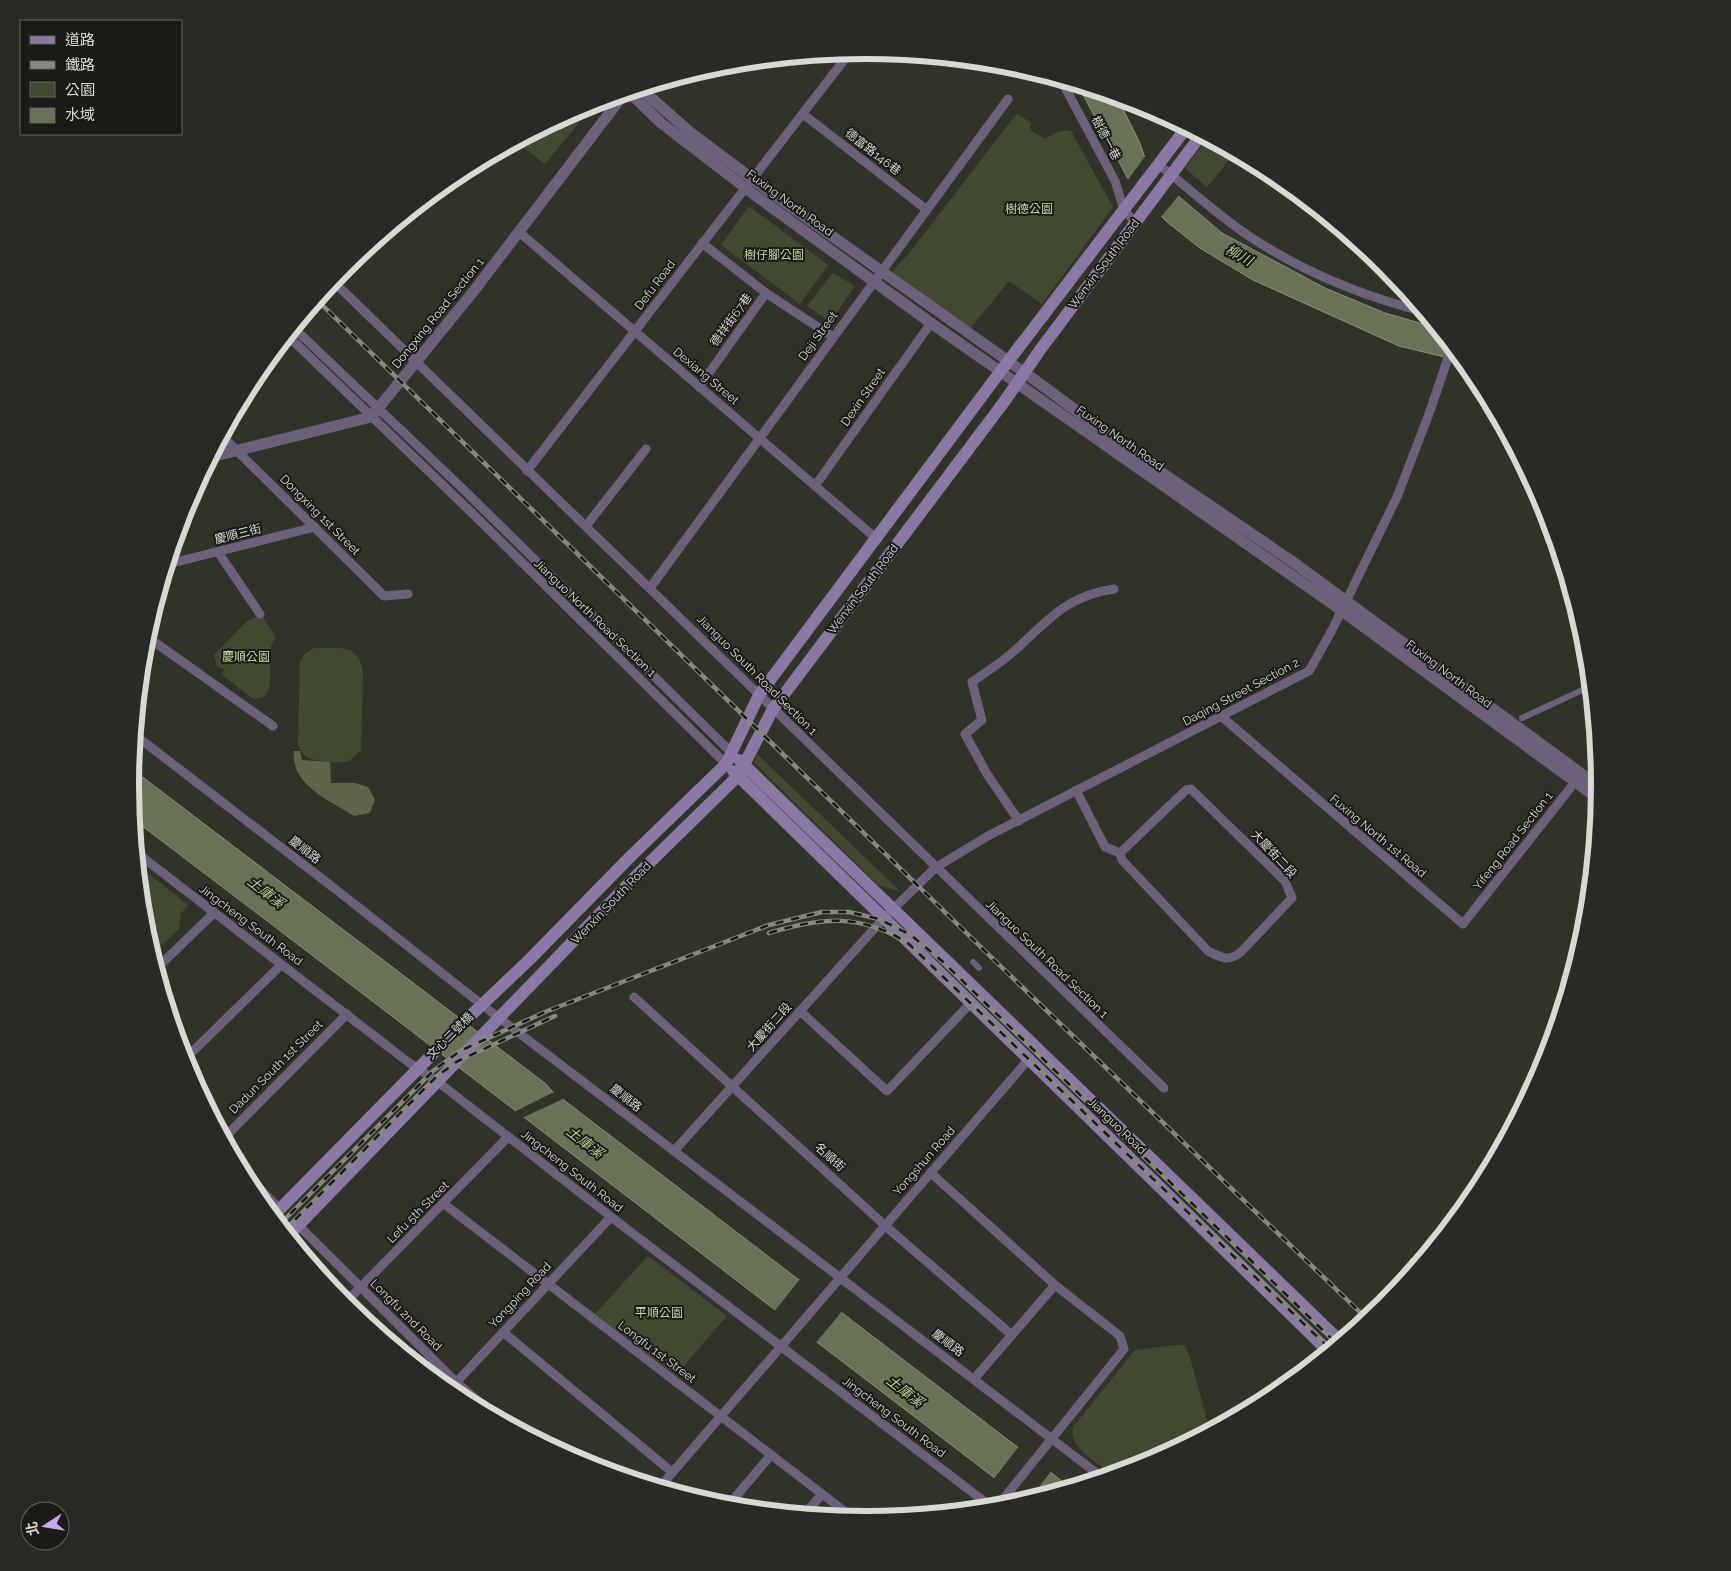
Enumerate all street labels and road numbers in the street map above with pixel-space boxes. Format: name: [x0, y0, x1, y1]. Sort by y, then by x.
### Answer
street label: 樹德一巷: [1089, 114, 1123, 162]
street label: 德富路146巷: [842, 126, 904, 178]
street label: Fuxing North Road: [744, 167, 836, 239]
street label: Wenxin South Road: [1066, 216, 1142, 312]
street label: Dongxing Road Section 1: [389, 255, 487, 371]
street label: Defu Road: [632, 257, 678, 313]
street label: 德祥街67巷: [707, 291, 755, 349]
street label: Deji Street: [796, 309, 840, 363]
street label: Dexiang Street: [670, 344, 742, 408]
street label: Dexin Street: [838, 365, 888, 429]
street label: Fuxing North Road: [1074, 403, 1166, 473]
street label: Dongxing 1st Street: [277, 472, 363, 558]
street label: 慶順三街: [213, 521, 263, 547]
street label: Wenxin South Road: [825, 541, 901, 637]
street label: Jianguo North Road Section 1: [532, 556, 658, 680]
street label: Jianguo South Road Section 1: [694, 612, 820, 738]
street label: Fuxing North Road: [1404, 637, 1494, 711]
street label: Daqing Street Section 2: [1180, 655, 1302, 729]
street label: Yifeng Road Section 1: [1470, 789, 1556, 893]
street label: Fuxing North 1st Road: [1327, 792, 1429, 880]
street label: 大慶街二段: [1248, 827, 1300, 881]
street label: 慶順路: [287, 833, 323, 867]
street label: Wenxin South Road: [568, 859, 654, 947]
street label: Jingcheng South Road: [197, 882, 305, 968]
street label: Jianguo South Road Section 1: [983, 897, 1111, 1021]
street label: 大慶街二段: [744, 1000, 794, 1054]
street label: 文心二號橋: [424, 1010, 476, 1062]
street label: Dadun South 1st Street: [226, 1017, 326, 1117]
street label: 慶順路: [608, 1081, 644, 1115]
street label: Jianguo Road: [1085, 1095, 1149, 1157]
street label: Yongshun Road: [890, 1124, 958, 1198]
street label: Jingcheng South Road: [518, 1127, 626, 1215]
street label: 名順街: [812, 1140, 848, 1174]
street label: Lefu 5th Street: [384, 1178, 452, 1246]
street label: Yongping Road: [486, 1259, 554, 1331]
street label: Longfu 2nd Road: [367, 1276, 445, 1354]
street label: Longfu 1st Street: [615, 1318, 699, 1386]
street label: 慶順路: [929, 1327, 967, 1359]
street label: Jingcheng South Road: [840, 1374, 948, 1460]

